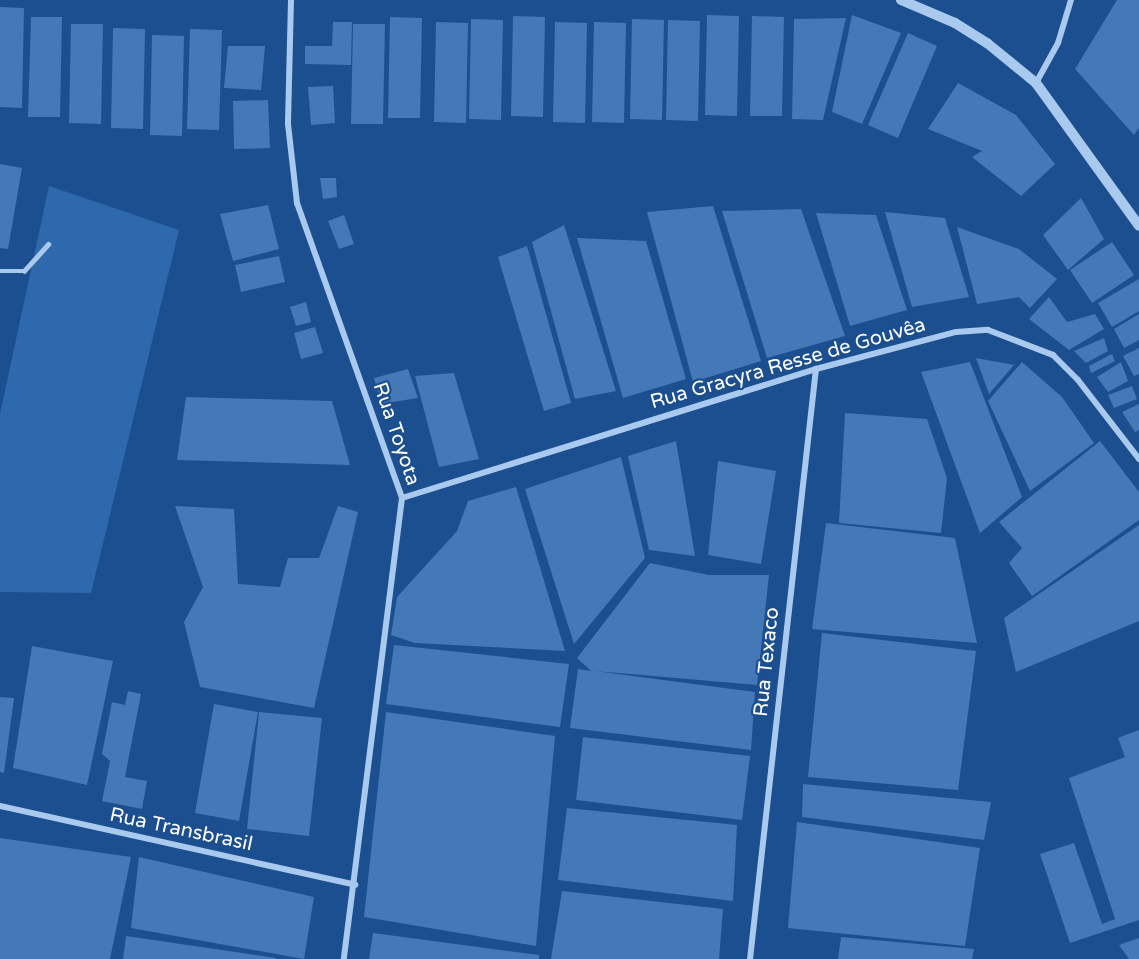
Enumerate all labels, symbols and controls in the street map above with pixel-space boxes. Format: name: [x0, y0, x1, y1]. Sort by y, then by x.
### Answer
street label: Rua Gracyra Resse de Gouvêa: [648, 313, 928, 415]
street label: Rua Toyota: [367, 379, 425, 489]
street label: Rua Texaco: [749, 606, 785, 718]
street label: Rua Transbrasil: [107, 803, 255, 857]

